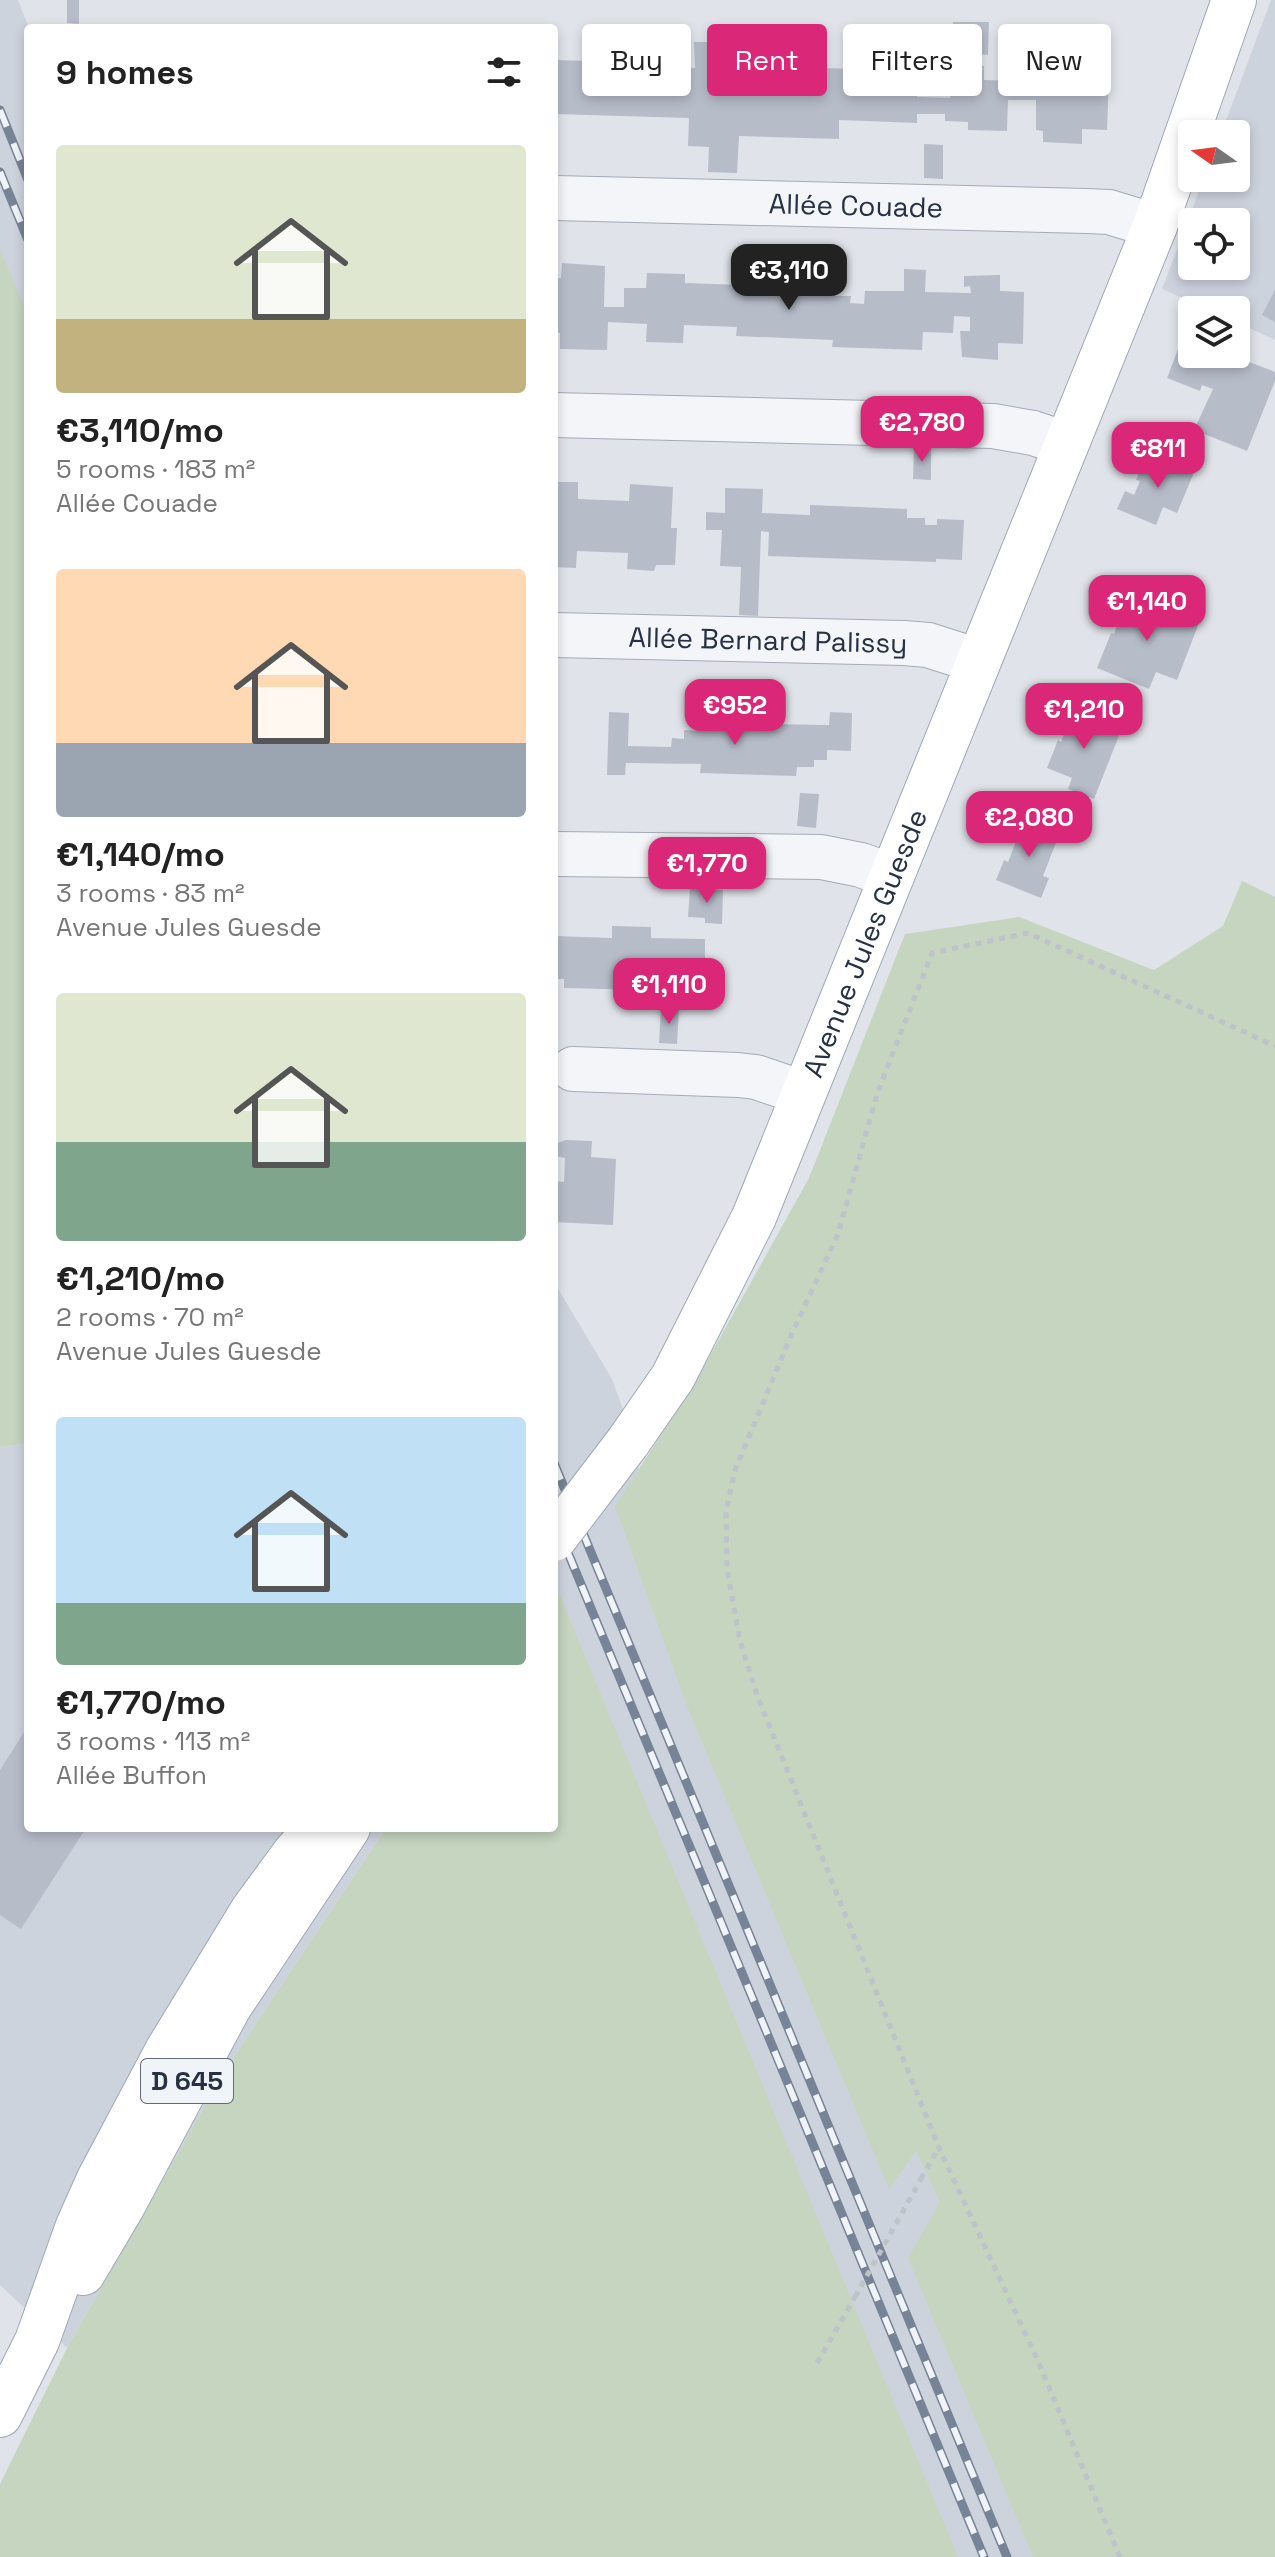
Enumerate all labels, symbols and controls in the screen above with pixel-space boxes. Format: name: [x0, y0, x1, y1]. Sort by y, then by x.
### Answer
chip: Buy: [582, 24, 691, 96]
chip: Rent: [707, 24, 827, 96]
chip: Filters: [843, 24, 982, 96]
chip: New: [998, 24, 1111, 96]
icon: filters: [482, 50, 526, 94]
text: 9 homes: [56, 51, 194, 94]
north arrow: [1178, 120, 1250, 192]
map controls: [1178, 120, 1250, 368]
street label: Allée Couade: [768, 185, 944, 225]
icon: home: [219, 197, 363, 341]
button: locate: [1178, 208, 1250, 280]
pin: €3,110: [724, 244, 854, 312]
text: €3,110: [749, 253, 829, 287]
button: layers: [1178, 296, 1250, 368]
pin: €2,780: [857, 396, 987, 464]
text: €2,780: [879, 405, 965, 439]
text: €3,110/mo: [56, 409, 224, 452]
pin: €811: [1111, 422, 1205, 490]
text: €811: [1130, 431, 1186, 465]
text: 5 rooms · 183 m²: [56, 452, 255, 486]
text: Allée Couade: [56, 486, 218, 520]
pin: €1,140: [1082, 575, 1212, 643]
text: €1,140: [1107, 584, 1187, 618]
street label: Allée Bernard Palissy: [628, 619, 908, 661]
icon: home: [219, 621, 363, 765]
pin: €952: [688, 679, 782, 747]
pin: €1,210: [1019, 683, 1149, 751]
text: €952: [703, 688, 767, 722]
text: €1,210: [1043, 692, 1125, 726]
pin: €2,080: [964, 791, 1094, 859]
text: €2,080: [984, 800, 1074, 834]
street label: Avenue Jules Guesde: [795, 804, 935, 1082]
text: €1,140/mo: [56, 833, 225, 876]
pin: €1,770: [642, 837, 772, 905]
text: €1,770: [666, 846, 748, 880]
text: 3 rooms · 83 m²: [56, 876, 245, 910]
text: Avenue Jules Guesde: [56, 910, 322, 944]
pin: €1,110: [604, 958, 734, 1026]
text: €1,110: [631, 967, 707, 1001]
icon: home: [219, 1045, 363, 1189]
text: €1,210/mo: [56, 1257, 225, 1300]
text: 2 rooms · 70 m²: [56, 1300, 244, 1334]
text: Avenue Jules Guesde: [56, 1334, 322, 1368]
icon: home: [219, 1469, 363, 1613]
text: €1,770/mo: [56, 1681, 226, 1724]
text: 3 rooms · 113 m²: [56, 1724, 250, 1758]
text: Allée Buffon: [56, 1758, 207, 1792]
road number: D 645: [141, 2059, 233, 2103]

